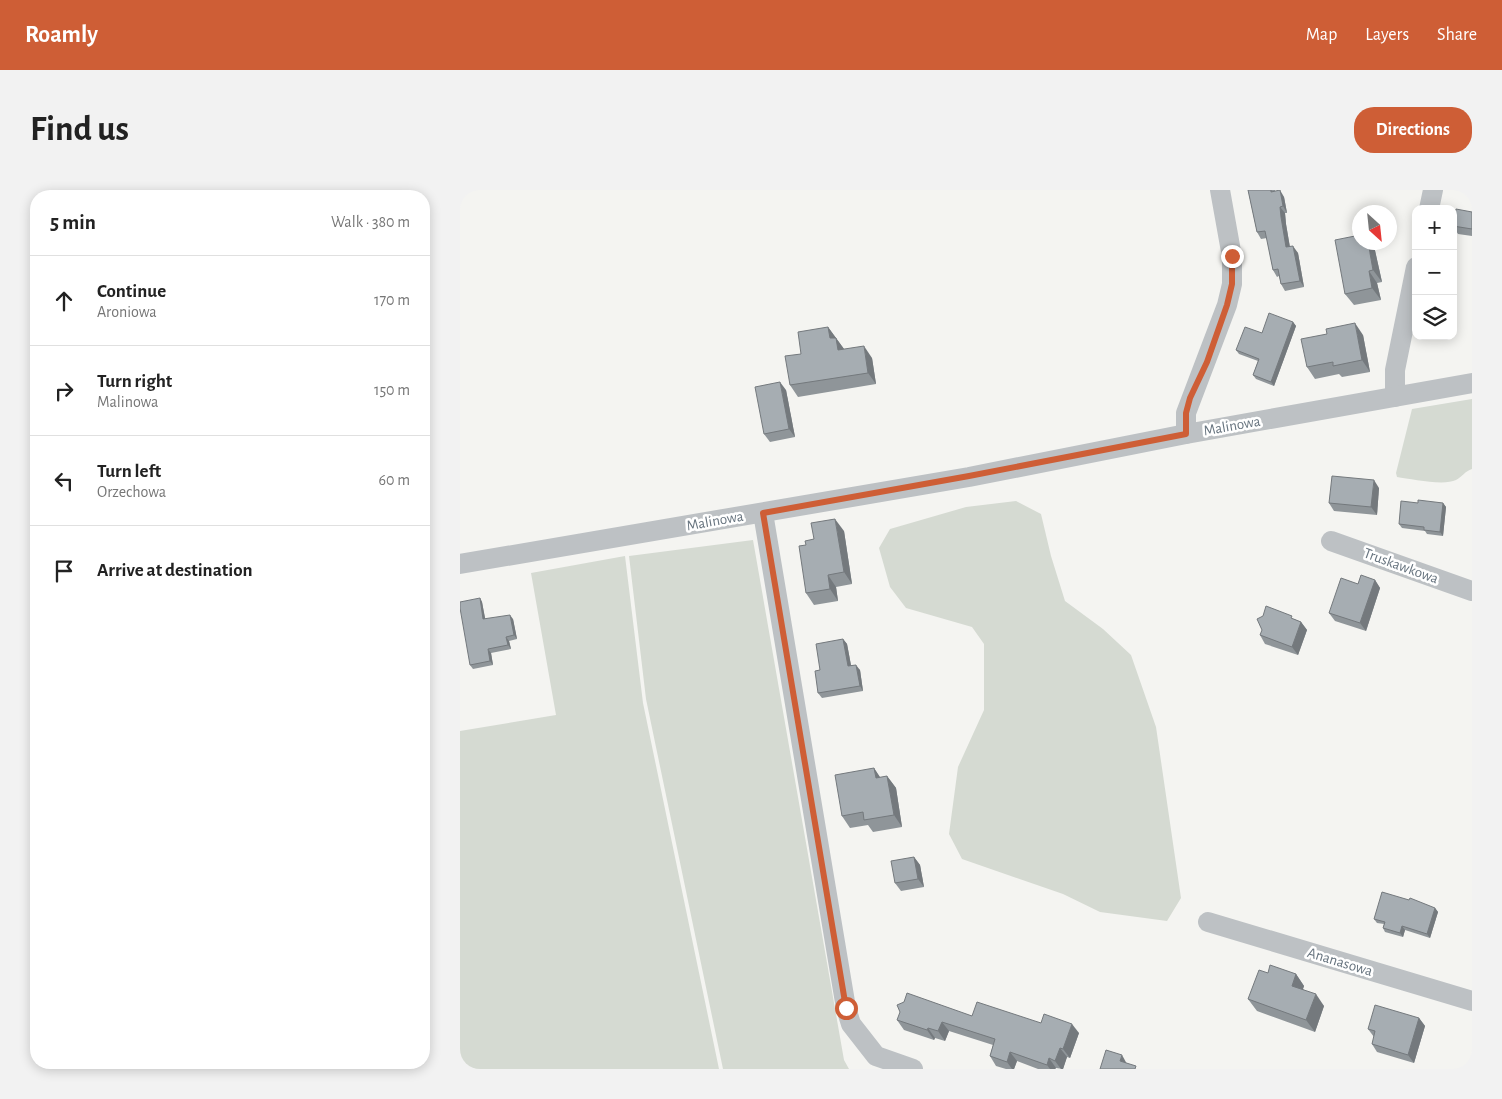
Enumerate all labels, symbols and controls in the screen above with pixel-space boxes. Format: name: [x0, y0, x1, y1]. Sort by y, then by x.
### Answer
text: Roamly: [25, 23, 98, 47]
text: Map: [1306, 26, 1337, 44]
text: Layers: [1365, 26, 1409, 44]
text: Share: [1437, 26, 1477, 44]
button: Directions: [1354, 107, 1472, 153]
text: Find us: [30, 112, 129, 147]
north arrow: [1352, 205, 1397, 250]
map controls: [1412, 205, 1457, 340]
button: +: [1412, 205, 1457, 250]
text: 5 min: [50, 212, 96, 233]
text: Walk · 380 m: [331, 214, 410, 230]
route end: [1221, 245, 1244, 268]
button: −: [1412, 250, 1457, 295]
text: Continue: [97, 282, 166, 301]
icon: ahead: [50, 287, 78, 315]
text: 170 m: [374, 292, 410, 308]
button: layers: [1412, 295, 1457, 340]
text: Aroniowa: [97, 304, 157, 320]
text: Turn right: [97, 372, 172, 391]
icon: right: [50, 377, 78, 405]
text: 150 m: [374, 382, 410, 398]
text: Malinowa: [97, 394, 159, 410]
street label: Malinowa: [1202, 414, 1262, 438]
text: Turn left: [97, 462, 161, 481]
icon: left: [50, 467, 78, 495]
text: 60 m: [379, 472, 410, 488]
text: Orzechowa: [97, 484, 166, 500]
street label: Malinowa: [685, 509, 745, 533]
street label: Truskawkowa: [1362, 546, 1440, 586]
icon: arrive: [50, 557, 78, 585]
text: Arrive at destination: [97, 561, 253, 580]
street label: Ananasowa: [1306, 945, 1374, 979]
route start: [835, 997, 858, 1020]

